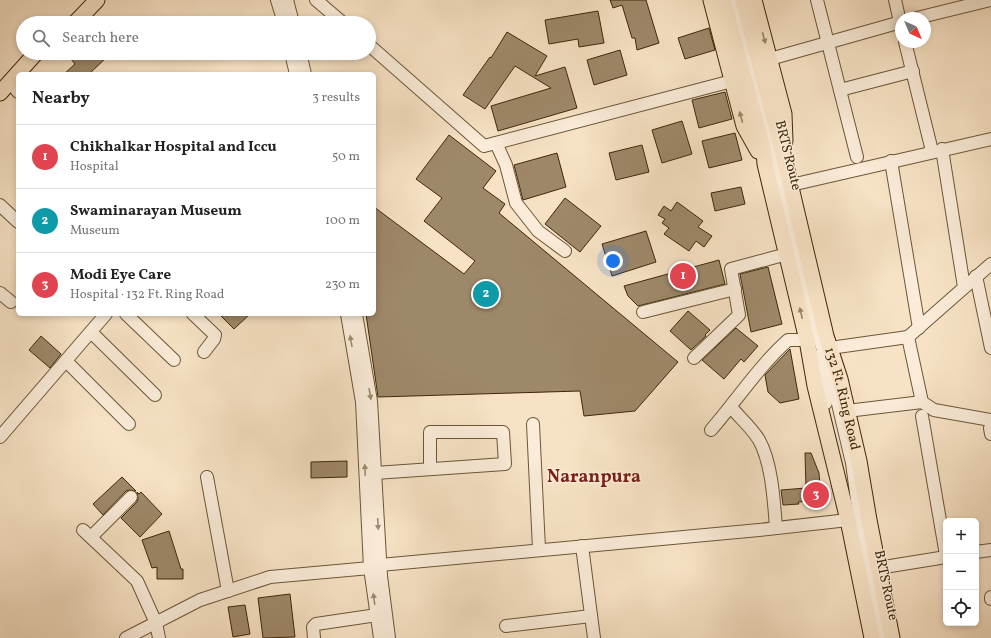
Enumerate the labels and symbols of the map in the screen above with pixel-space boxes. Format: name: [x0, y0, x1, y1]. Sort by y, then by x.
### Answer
north arrow: [895, 12, 931, 48]
one-way arrow: [762, 31, 768, 44]
one-way arrow: [738, 110, 744, 123]
street label: BRTS Route: [770, 118, 806, 193]
your location: [603, 251, 623, 271]
pin: 1: [670, 261, 696, 291]
pin: 2: [473, 279, 499, 309]
one-way arrow: [797, 307, 803, 319]
one-way arrow: [348, 335, 354, 347]
street label: 132 Ft. Ring Road: [819, 345, 864, 452]
one-way arrow: [367, 388, 373, 400]
one-way arrow: [362, 463, 368, 476]
district label: Naranpura: [547, 465, 641, 490]
pin: 3: [803, 480, 829, 510]
one-way arrow: [374, 518, 381, 530]
street label: BRTS Route: [869, 548, 902, 623]
one-way arrow: [371, 593, 377, 605]

